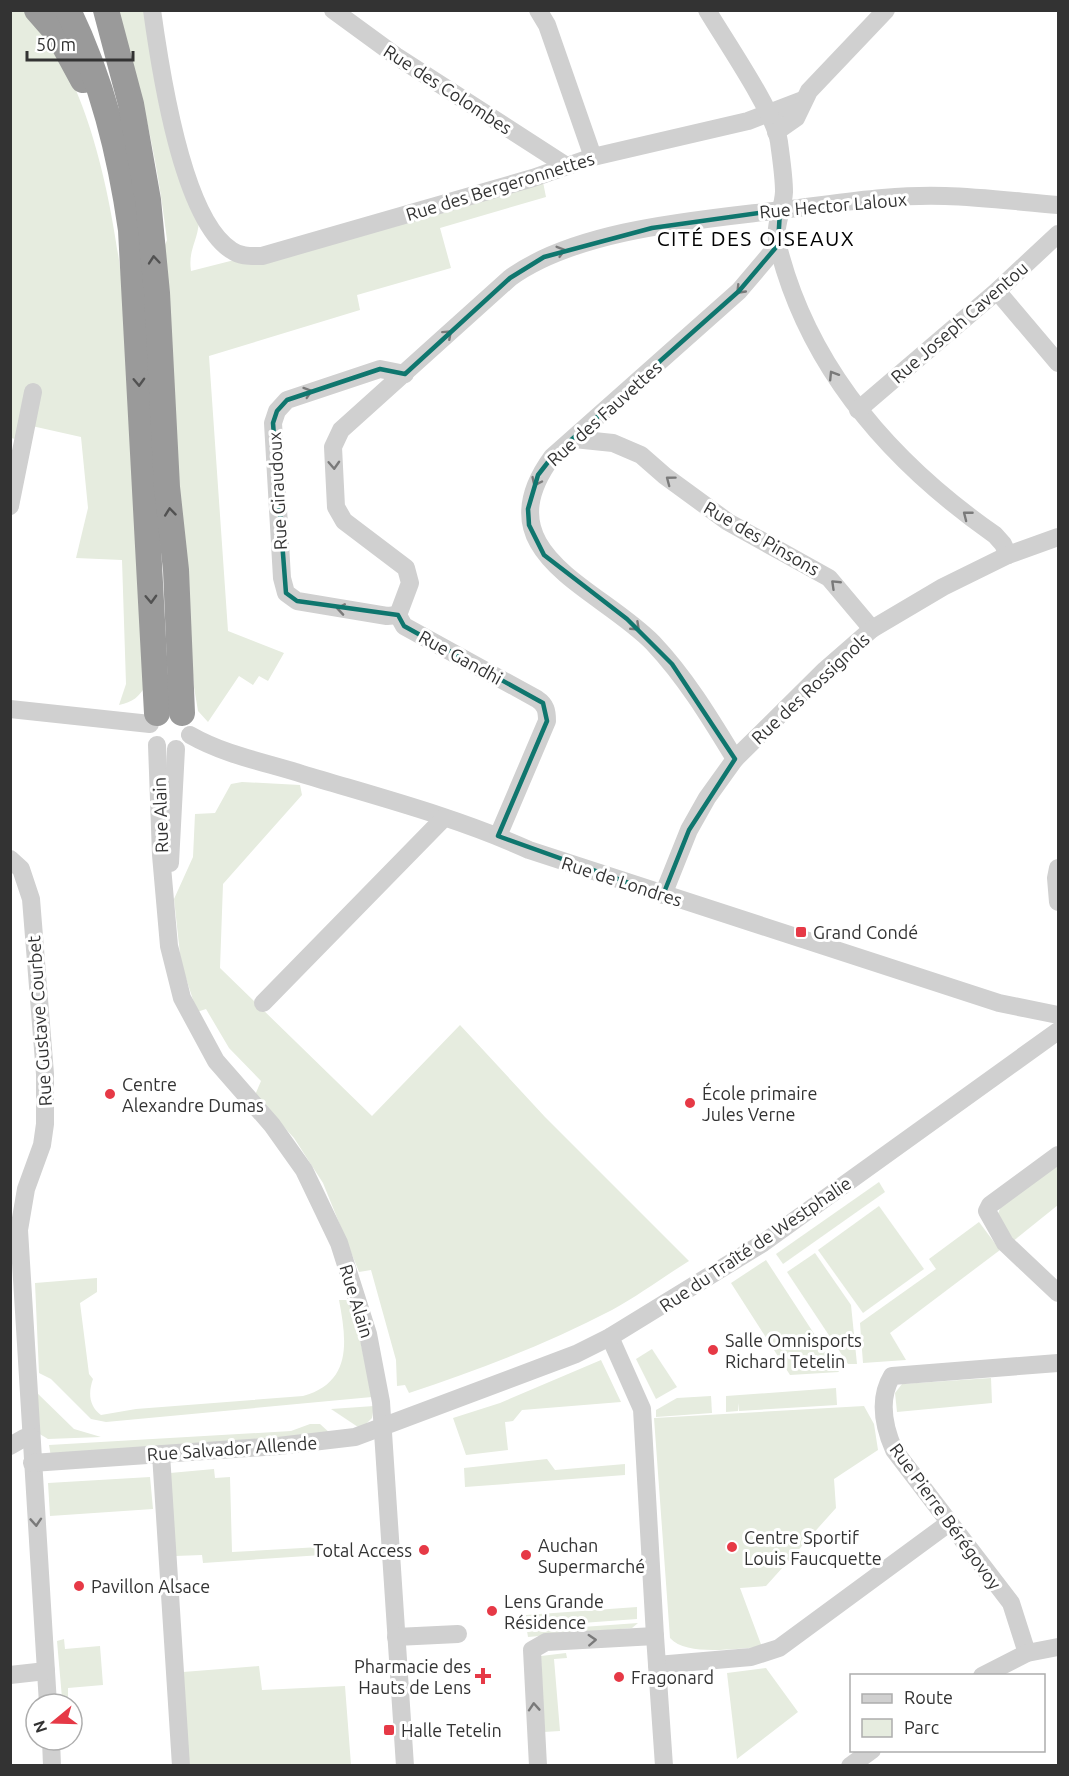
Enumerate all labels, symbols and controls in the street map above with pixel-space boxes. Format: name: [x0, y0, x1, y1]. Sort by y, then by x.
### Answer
scale bar: [27, 24, 134, 62]
text: 50 m: [36, 34, 76, 54]
street label: Rue des Colombes: [380, 40, 516, 138]
street label: Rue des Bergeronnettes: [403, 148, 597, 224]
street label: Rue Hector Laloux: [758, 189, 908, 221]
district label: CITÉ DES OISEAUX: [657, 226, 855, 250]
one-way arrow: [555, 246, 566, 258]
one-way arrow: [148, 255, 161, 264]
street label: Rue Joseph Caventou: [887, 257, 1031, 387]
one-way arrow: [736, 282, 747, 293]
one-way arrow: [442, 330, 452, 341]
street label: Rue des Fauvettes: [543, 356, 665, 470]
one-way arrow: [828, 371, 840, 381]
one-way arrow: [132, 377, 145, 386]
one-way arrow: [302, 387, 313, 400]
street label: Rue Giraudoux: [264, 431, 290, 551]
one-way arrow: [328, 460, 341, 469]
one-way arrow: [532, 476, 544, 487]
one-way arrow: [666, 477, 677, 488]
street label: Rue des Pinsons: [701, 497, 823, 579]
one-way arrow: [164, 507, 176, 516]
one-way arrow: [963, 511, 974, 522]
one-way arrow: [831, 580, 841, 591]
one-way arrow: [145, 595, 158, 604]
one-way arrow: [336, 603, 345, 615]
one-way arrow: [629, 620, 640, 631]
street label: Rue Gandhi: [416, 626, 506, 688]
street label: Rue des Rossignols: [747, 628, 873, 748]
street label: Rue Alain: [149, 777, 171, 853]
street label: Rue de Londres: [559, 852, 685, 910]
place label: Grand Condé: [813, 922, 918, 942]
marker: Grand Condé: [794, 925, 808, 939]
street label: Rue Gustave Courbet: [23, 935, 55, 1107]
place label: Centre Alexandre Dumas: [122, 1074, 264, 1115]
place label: École primaire Jules Verne: [702, 1082, 817, 1124]
marker: Centre Alexandre Dumas: [103, 1087, 117, 1101]
marker: École primaire Jules Verne: [683, 1096, 697, 1110]
street label: Rue du Traîté de Westphalie: [656, 1172, 854, 1316]
street label: Rue Alain: [336, 1262, 378, 1340]
place label: Salle Omnisports Richard Tetelin: [725, 1330, 862, 1371]
marker: Salle Omnisports Richard Tetelin: [706, 1343, 720, 1357]
street label: Rue Salvador Allende: [146, 1432, 318, 1464]
street label: Rue Pierre Bérégovoy: [886, 1439, 1006, 1593]
one-way arrow: [29, 1517, 42, 1526]
place label: Centre Sportif Louis Faucquette: [744, 1527, 882, 1568]
place label: Auchan Supermarché: [538, 1535, 645, 1576]
place label: Total Access: [313, 1540, 412, 1560]
marker: Centre Sportif Louis Faucquette: [725, 1540, 739, 1554]
marker: Total Access: [417, 1543, 431, 1557]
marker: Auchan Supermarché: [519, 1548, 533, 1562]
place label: Pavillon Alsace: [91, 1576, 210, 1596]
marker: Pavillon Alsace: [72, 1579, 86, 1593]
place label: Lens Grande Résidence: [504, 1591, 604, 1632]
marker: Lens Grande Résidence: [485, 1604, 499, 1618]
one-way arrow: [588, 1633, 597, 1646]
place label: Pharmacie des Hauts de Lens: [354, 1656, 471, 1697]
place label: Fragonard: [631, 1667, 714, 1687]
marker: Pharmacie des Hauts de Lens: [476, 1669, 490, 1683]
marker: Fragonard: [612, 1670, 626, 1684]
legend: [850, 1674, 1045, 1752]
text: Route: [904, 1687, 953, 1707]
north arrow: [24, 1692, 84, 1752]
one-way arrow: [528, 1703, 541, 1712]
text: Parc: [904, 1717, 939, 1737]
text: N: [29, 1718, 50, 1735]
place label: Halle Tetelin: [401, 1720, 502, 1740]
marker: Halle Tetelin: [382, 1723, 396, 1737]

